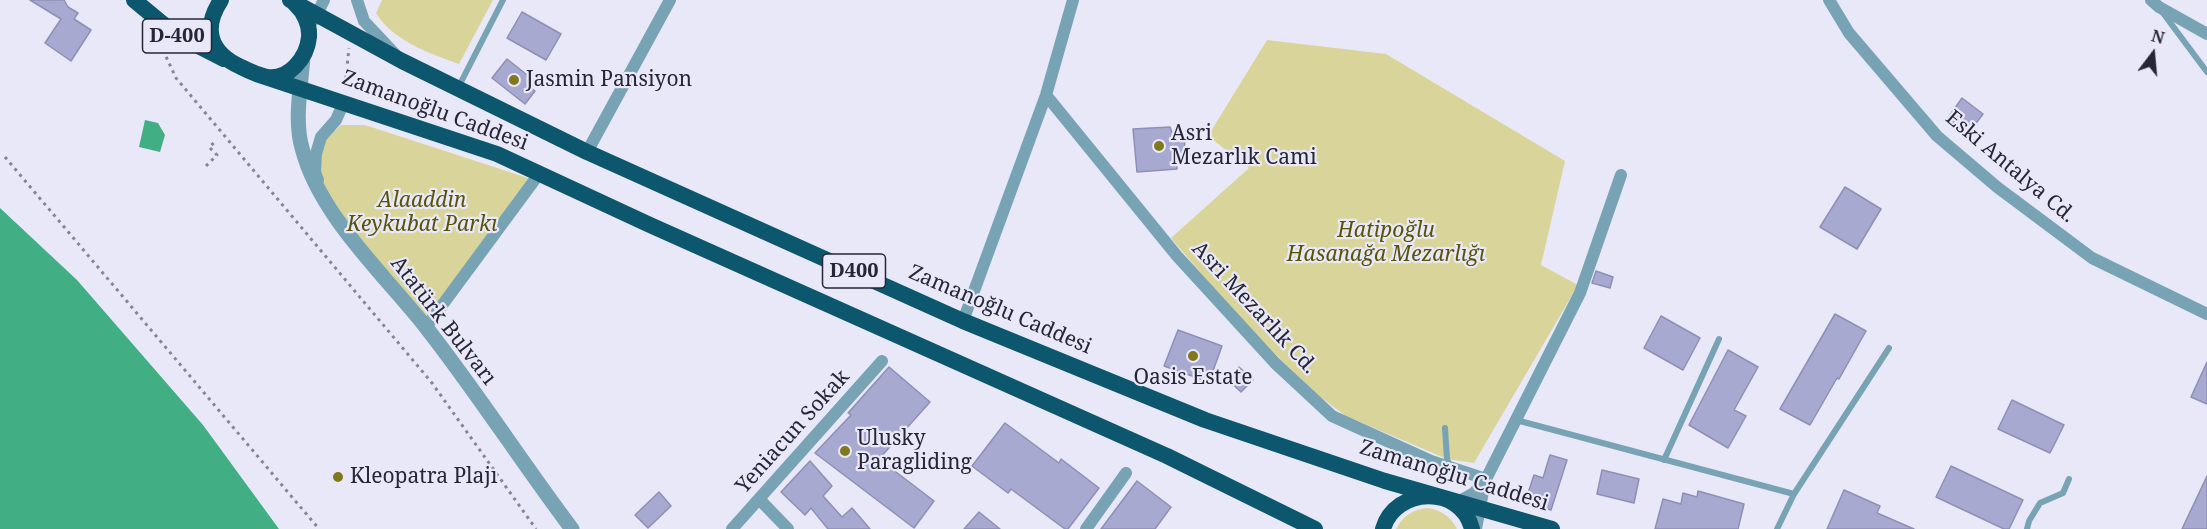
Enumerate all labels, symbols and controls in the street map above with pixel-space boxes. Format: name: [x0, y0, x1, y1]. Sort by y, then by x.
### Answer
road number: D-400: [142, 19, 212, 53]
north arrow: [2123, 24, 2183, 84]
text: N: [2149, 24, 2167, 49]
street label: Zamanoğlu Caddesi: [339, 66, 531, 156]
place label: Jasmin Pansiyon: [526, 67, 692, 93]
marker: Jasmin Pansiyon: [507, 73, 521, 87]
street label: Eski Antalya Cd.: [1940, 106, 2080, 228]
place label: Asri Mezarlık Cami: [1171, 121, 1317, 171]
marker: Asri Mezarlık Cami: [1152, 139, 1166, 153]
park label: Alaaddin Keykubat Parkı: [347, 188, 497, 238]
park label: Hatipoğlu Hasanağa Mezarlığı: [1287, 218, 1485, 268]
street label: Asri Mezarlık Cd.: [1186, 237, 1322, 379]
street label: Atatürk Bulvarı: [385, 252, 501, 390]
road number: D400: [822, 254, 886, 288]
street label: Zamanoğlu Caddesi: [905, 260, 1095, 360]
marker: Oasis Estate: [1186, 349, 1200, 363]
street label: Yeniacun Sokak: [731, 365, 855, 499]
place label: Oasis Estate: [1134, 365, 1252, 391]
place label: Ulusky Paragliding: [857, 426, 972, 476]
street label: Zamanoğlu Caddesi: [1357, 435, 1551, 517]
marker: Ulusky Paragliding: [838, 444, 852, 458]
place label: Kleopatra Plajı: [350, 464, 497, 490]
marker: Kleopatra Plajı: [331, 470, 345, 484]

